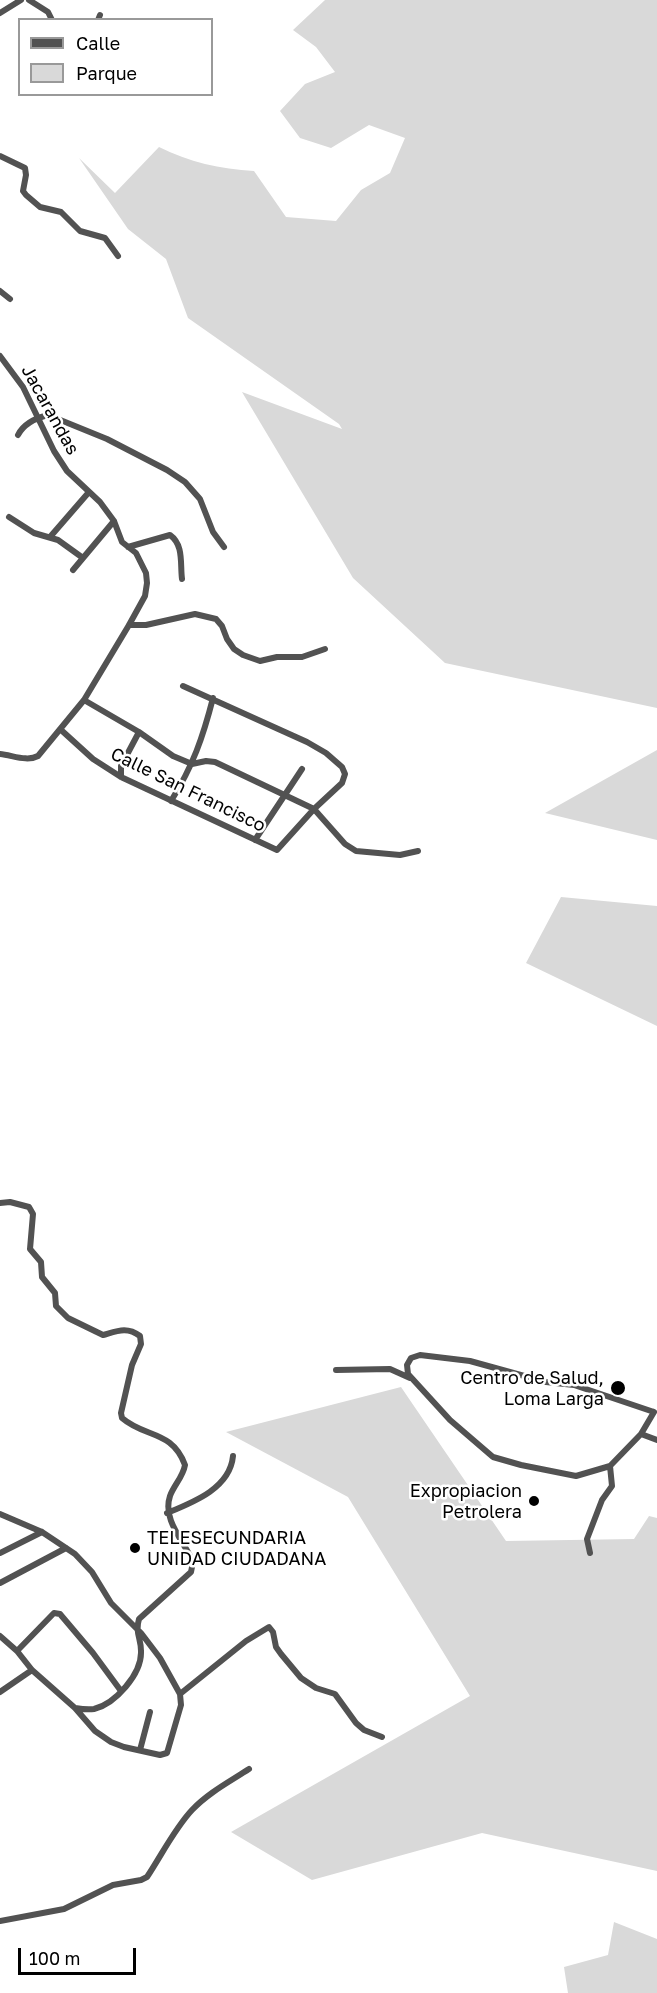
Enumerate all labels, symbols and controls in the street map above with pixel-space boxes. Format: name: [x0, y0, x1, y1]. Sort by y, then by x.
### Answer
legend: [18, 18, 213, 96]
text: Calle: [76, 32, 120, 54]
text: Parque: [76, 62, 137, 84]
street label: Jacarandas: [17, 361, 83, 459]
street label: Calle San Francisco: [107, 743, 269, 837]
place label: Centro de Salud, Loma Larga: [460, 1367, 604, 1410]
marker: Centro de Salud, Loma Larga: [609, 1379, 627, 1397]
place label: Expropiacion Petrolera: [410, 1480, 522, 1522]
marker: Expropiacion Petrolera: [527, 1494, 541, 1508]
place label: TELESECUNDARIA UNIDAD CIUDADANA: [147, 1527, 326, 1570]
marker: TELESECUNDARIA UNIDAD CIUDADANA: [128, 1541, 142, 1555]
scale bar: [21, 1936, 140, 1974]
text: 100 m: [29, 1947, 80, 1969]

